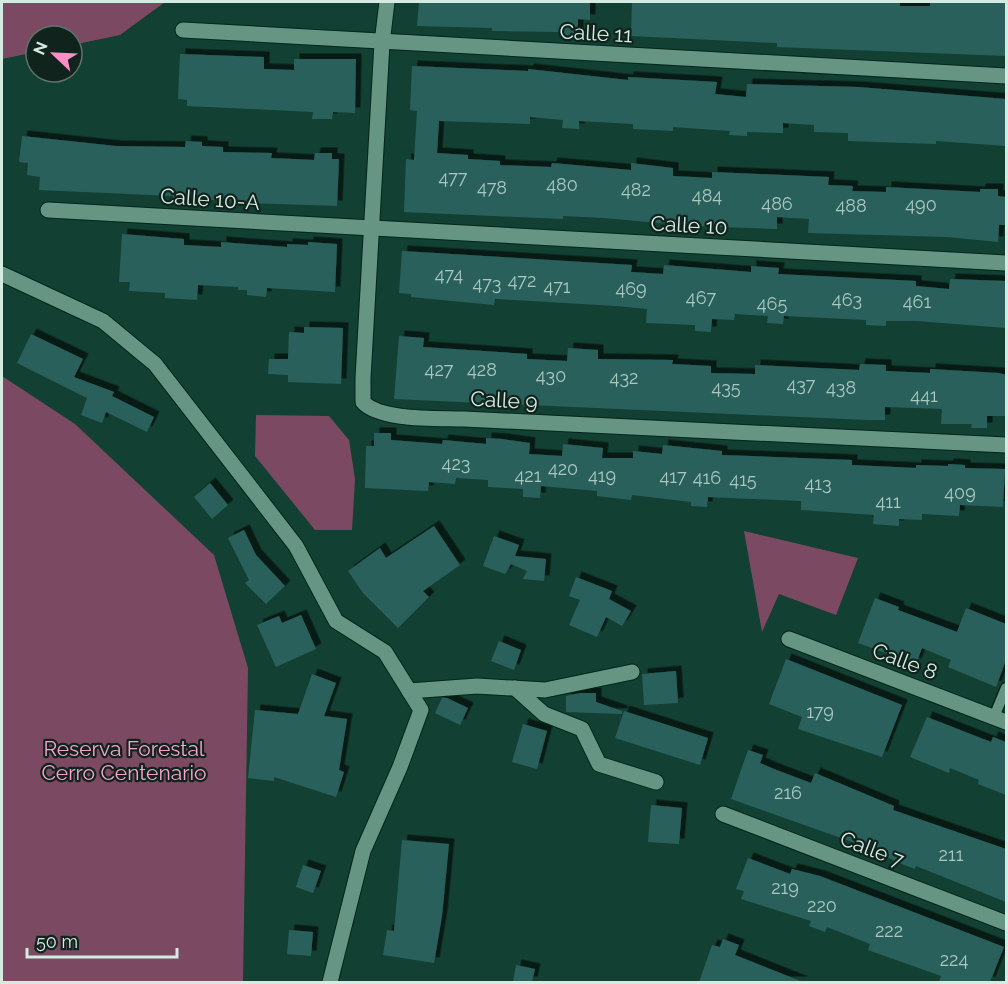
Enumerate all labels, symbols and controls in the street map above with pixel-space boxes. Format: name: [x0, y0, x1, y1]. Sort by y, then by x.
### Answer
street label: Calle 11: [559, 19, 633, 47]
north arrow: [24, 24, 84, 84]
text: N: [30, 39, 52, 58]
house number: 477: [439, 167, 468, 188]
house number: 480: [546, 174, 578, 195]
house number: 478: [477, 177, 507, 198]
house number: 482: [621, 179, 651, 200]
street label: Calle 10-A: [159, 183, 261, 215]
house number: 484: [692, 185, 722, 206]
house number: 486: [761, 193, 793, 214]
house number: 490: [905, 194, 937, 215]
house number: 488: [835, 195, 867, 216]
street label: Calle 10: [650, 211, 728, 239]
house number: 474: [435, 264, 463, 285]
house number: 472: [508, 270, 536, 291]
house number: 473: [473, 273, 501, 294]
house number: 471: [543, 276, 571, 297]
house number: 469: [615, 278, 647, 299]
house number: 467: [686, 287, 717, 308]
house number: 463: [832, 289, 862, 310]
house number: 461: [903, 291, 931, 312]
house number: 465: [757, 293, 787, 314]
house number: 427: [425, 359, 454, 380]
house number: 428: [467, 359, 497, 380]
house number: 430: [536, 365, 566, 386]
house number: 432: [610, 367, 638, 388]
house number: 437: [787, 374, 816, 395]
house number: 435: [711, 377, 741, 398]
house number: 438: [826, 377, 856, 398]
house number: 441: [910, 385, 938, 406]
street label: Calle 9: [470, 386, 538, 414]
house number: 423: [442, 453, 470, 474]
house number: 420: [548, 458, 578, 479]
house number: 421: [515, 465, 542, 486]
house number: 419: [588, 465, 616, 486]
house number: 417: [659, 466, 687, 487]
house number: 416: [693, 467, 721, 488]
house number: 415: [729, 469, 757, 490]
house number: 413: [804, 473, 832, 494]
house number: 409: [944, 482, 976, 503]
house number: 411: [875, 491, 901, 512]
street label: Calle 8: [869, 637, 941, 685]
house number: 179: [806, 701, 834, 722]
park label: Reserva Forestal Cerro Centenario: [41, 736, 207, 785]
house number: 216: [774, 782, 802, 803]
street label: Calle 7: [837, 825, 908, 873]
house number: 211: [939, 844, 964, 865]
house number: 219: [771, 877, 799, 898]
house number: 220: [807, 895, 837, 916]
house number: 222: [875, 920, 903, 941]
scale bar: [27, 921, 177, 959]
text: 50 m: [36, 931, 78, 952]
house number: 224: [940, 949, 968, 970]

